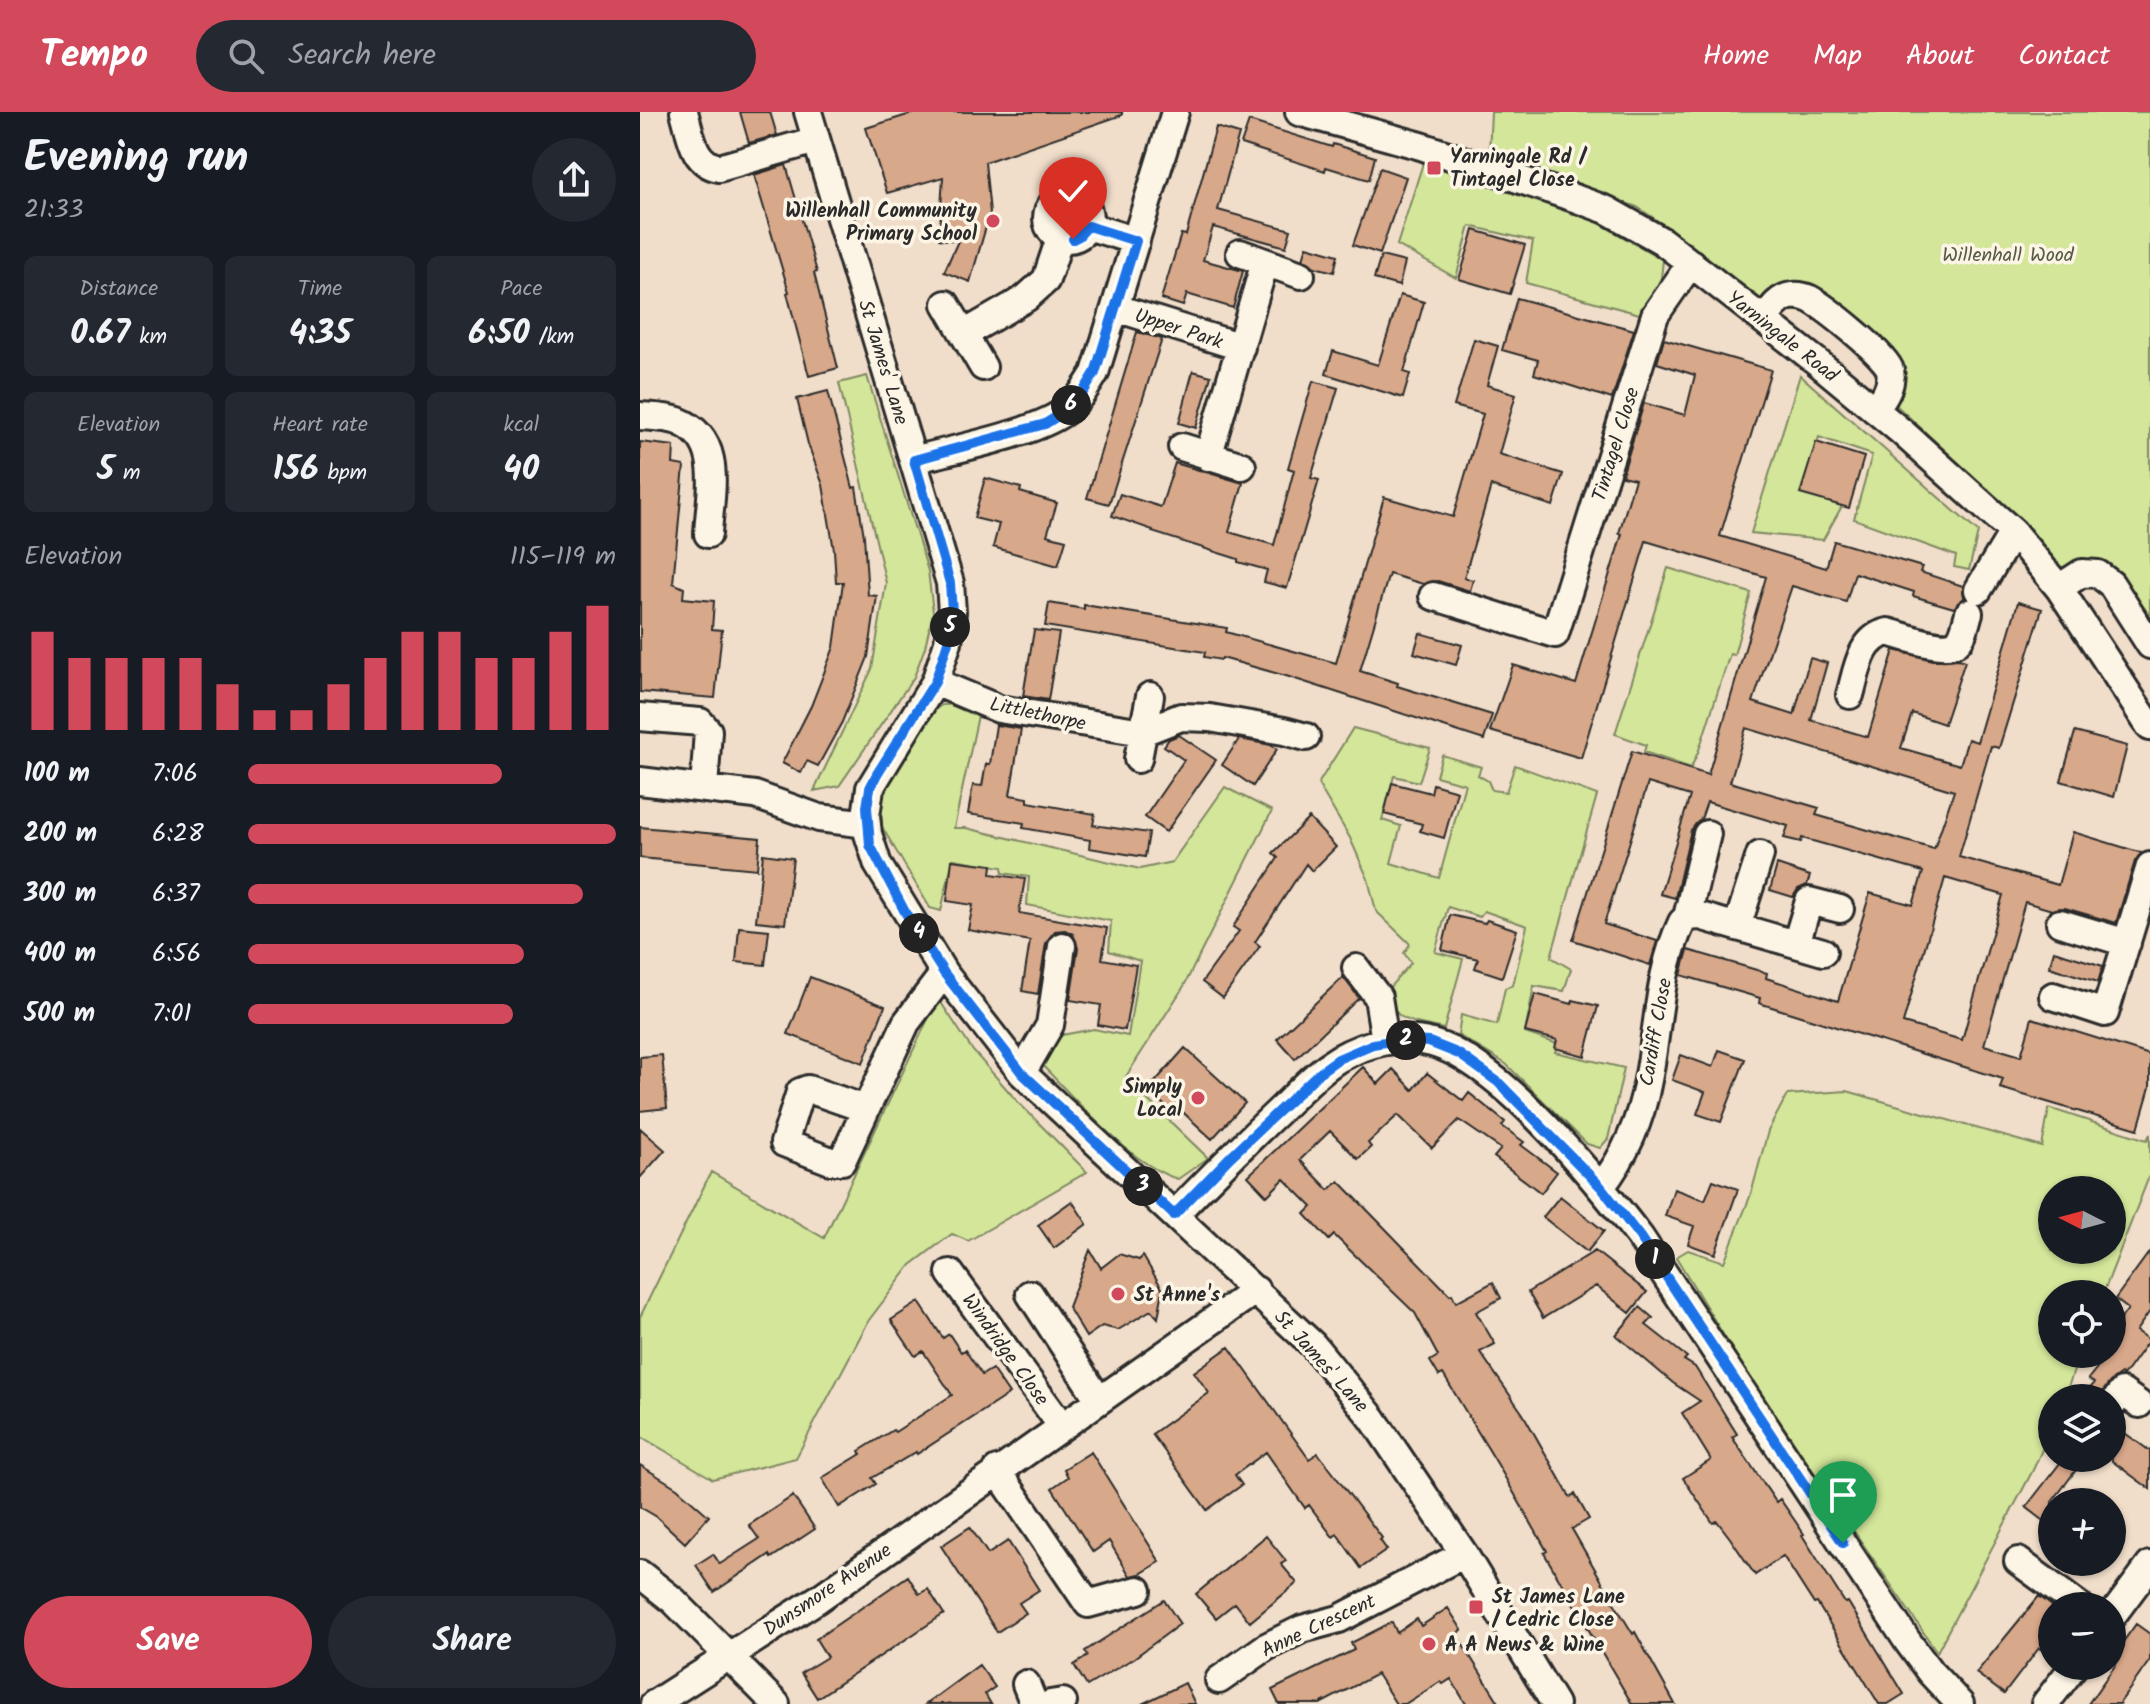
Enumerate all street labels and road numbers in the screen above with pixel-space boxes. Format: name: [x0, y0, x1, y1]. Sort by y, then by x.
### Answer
street label: Yarningale Road: [1719, 284, 1845, 392]
street label: St James' Lane: [848, 296, 916, 429]
street label: Upper Park: [1130, 301, 1227, 359]
street label: Tintagel Close: [1584, 383, 1649, 506]
street label: Littlethorpe: [986, 689, 1089, 741]
street label: Cardiff Close: [1632, 976, 1682, 1089]
street label: Windridge Close: [953, 1287, 1056, 1413]
street label: St James' Lane: [1265, 1304, 1376, 1421]
street label: Dunsmore Avenue: [757, 1536, 899, 1646]
street label: Anne Crescent: [1256, 1586, 1382, 1667]

